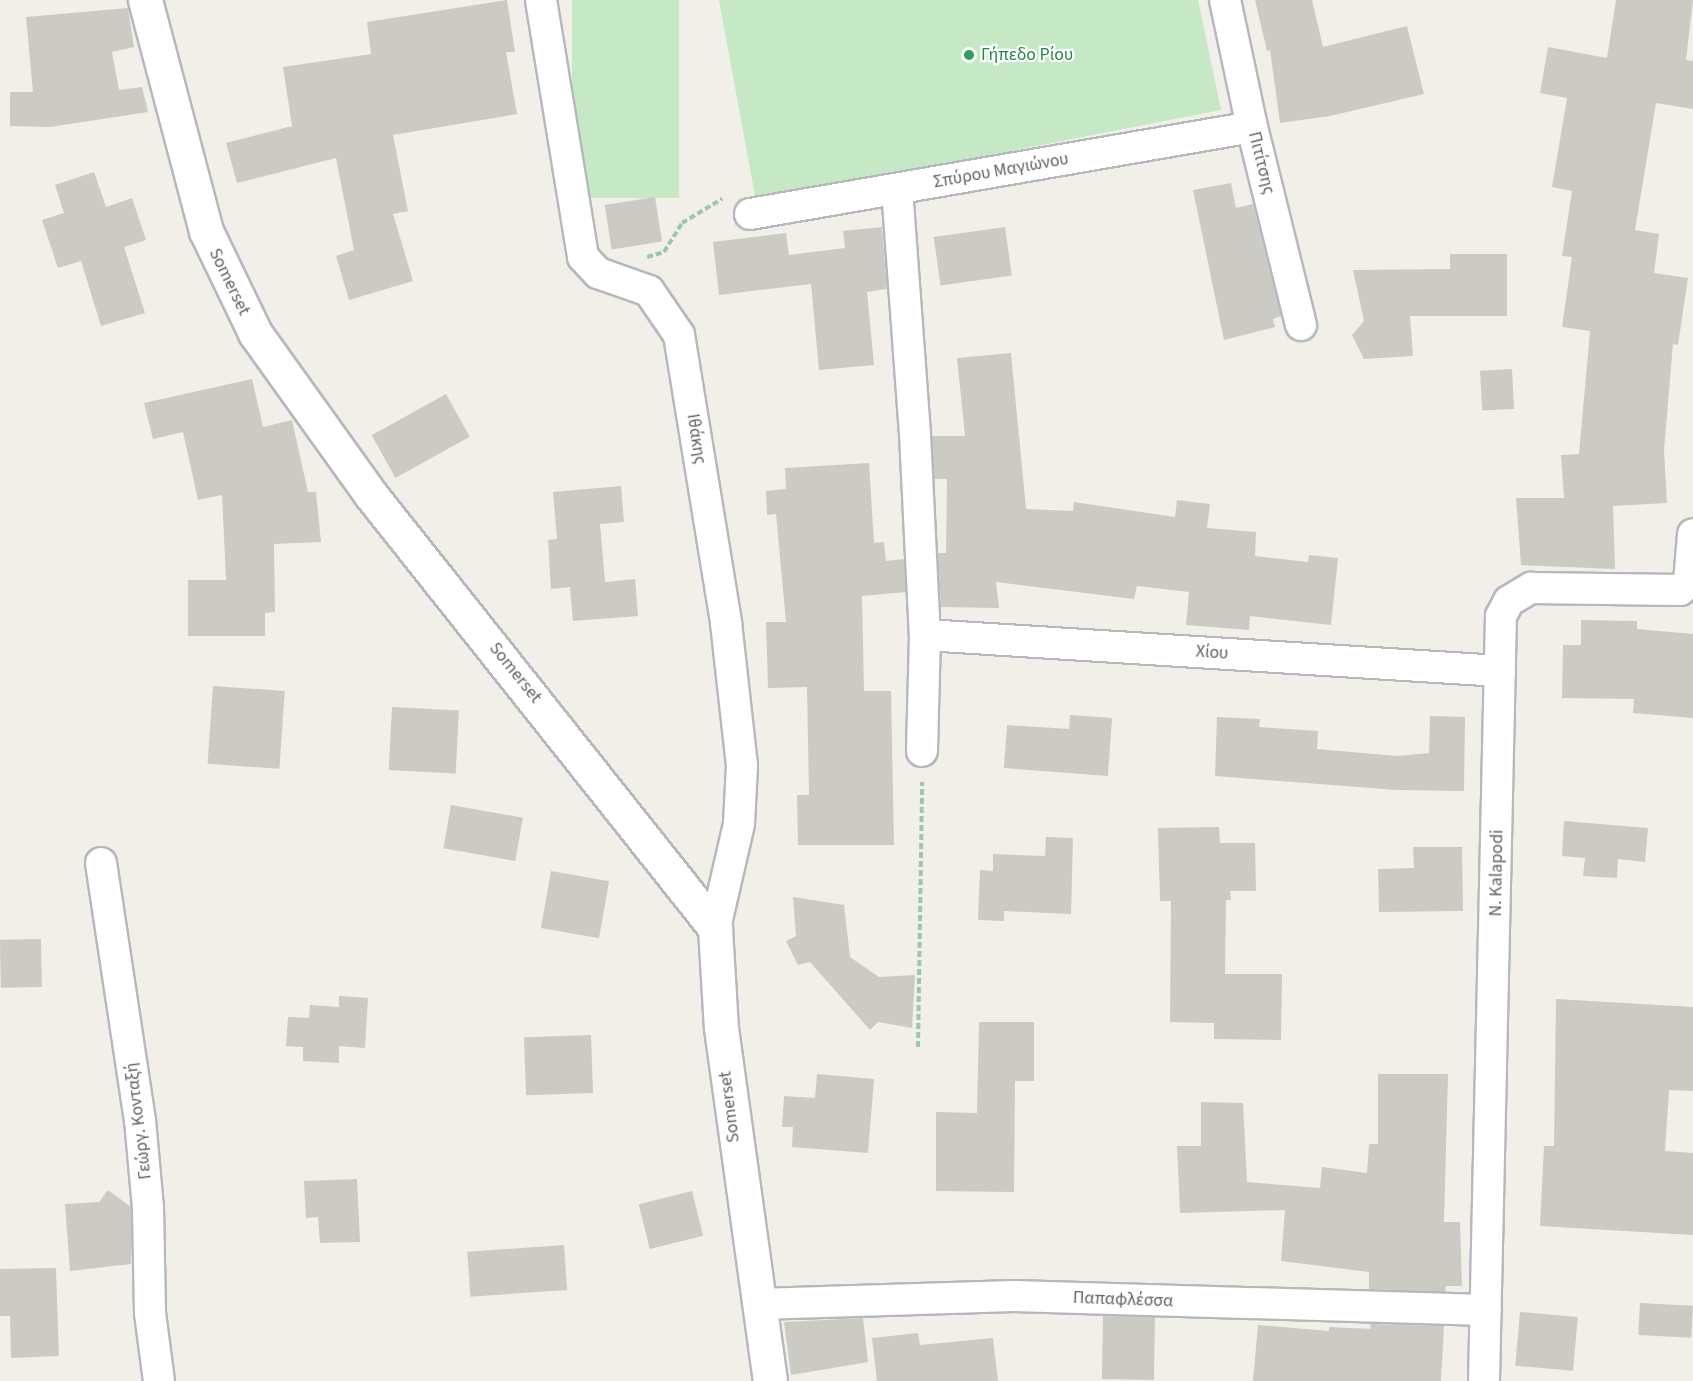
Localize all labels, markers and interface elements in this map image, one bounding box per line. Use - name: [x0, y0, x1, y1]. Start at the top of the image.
- place label: Γήπεδο Ρίου: [981, 44, 1073, 66]
- marker: Γήπεδο Ρίου: [962, 48, 976, 62]
- street label: Πιτίτσης: [1243, 129, 1279, 197]
- street label: Σπύρου Μαγιώνου: [932, 148, 1070, 194]
- street label: Somerset: [204, 245, 254, 319]
- street label: Ιθάκης: [681, 412, 711, 466]
- street label: Somerset: [484, 638, 546, 708]
- street label: Χίου: [1195, 641, 1229, 665]
- street label: N. Kalapodi: [1485, 829, 1509, 917]
- street label: Γεώργ. Κονταξή: [121, 1061, 157, 1181]
- street label: Somerset: [715, 1070, 745, 1144]
- street label: Παπαφλέσσα: [1072, 1287, 1174, 1313]

